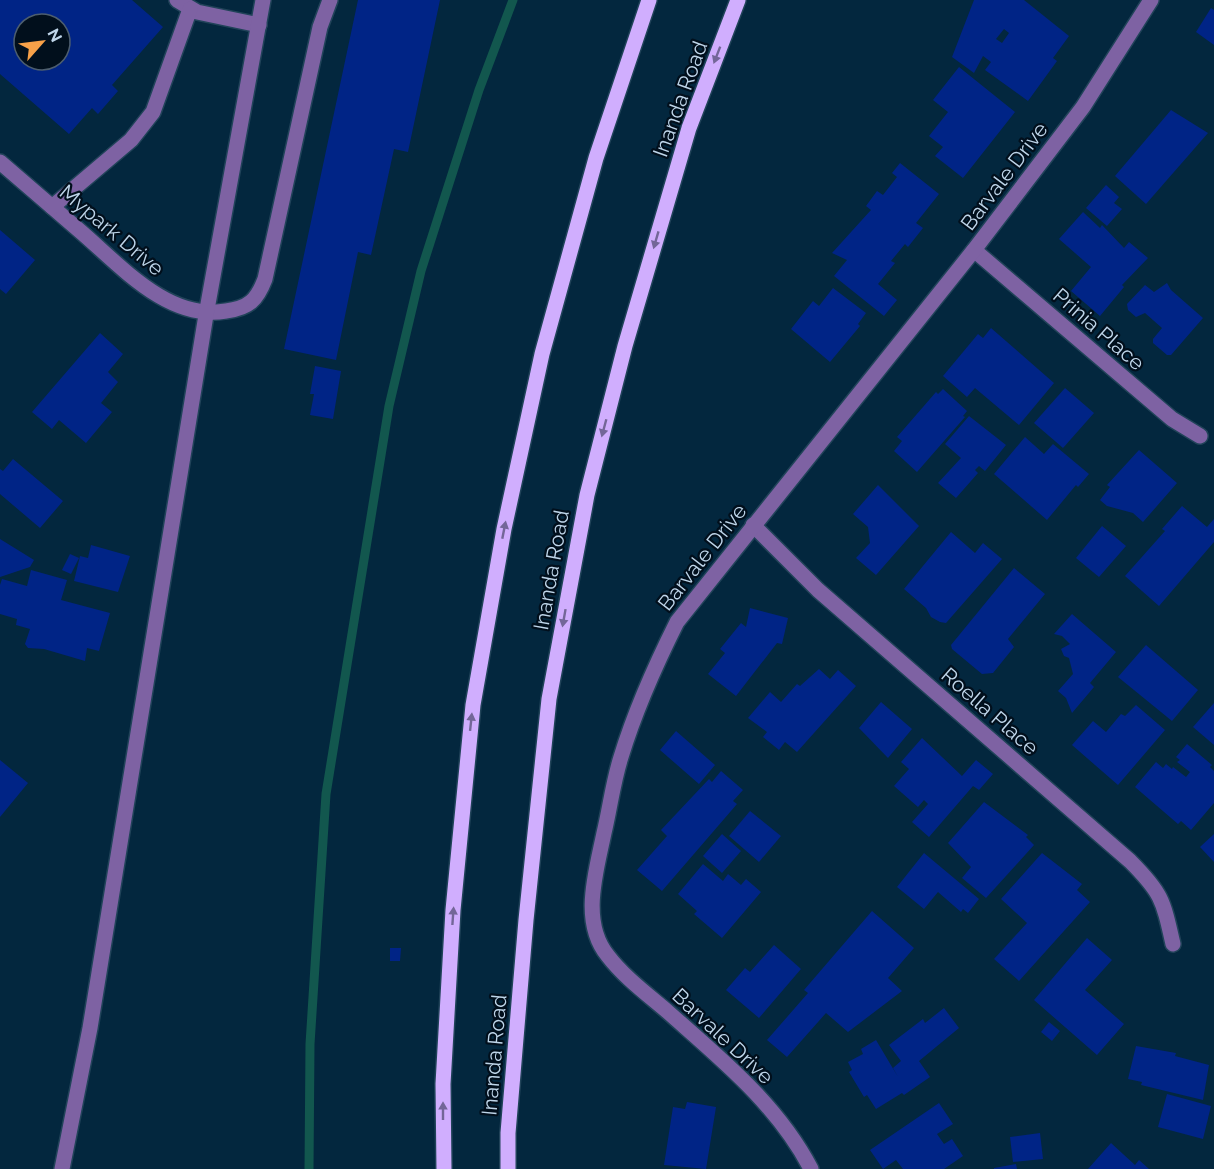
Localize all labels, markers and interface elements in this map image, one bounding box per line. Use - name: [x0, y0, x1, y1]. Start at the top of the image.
- north arrow: [12, 12, 72, 72]
- text: N: [44, 25, 66, 45]
- street label: Inanda Road: [647, 38, 713, 160]
- one-way arrow: [712, 46, 722, 64]
- street label: Barvale Drive: [955, 117, 1053, 235]
- street label: Mypark Drive: [55, 179, 169, 281]
- one-way arrow: [651, 231, 660, 249]
- street label: Prinia Place: [1048, 283, 1150, 375]
- one-way arrow: [599, 419, 608, 437]
- street label: Barvale Drive: [653, 499, 751, 615]
- street label: Inanda Road: [528, 508, 574, 632]
- one-way arrow: [500, 520, 509, 539]
- one-way arrow: [559, 609, 568, 628]
- street label: Roella Place: [936, 662, 1044, 760]
- one-way arrow: [466, 712, 476, 731]
- one-way arrow: [448, 906, 457, 925]
- street label: Barvale Drive: [667, 983, 779, 1089]
- street label: Inanda Road: [476, 993, 512, 1117]
- one-way arrow: [438, 1101, 448, 1120]

